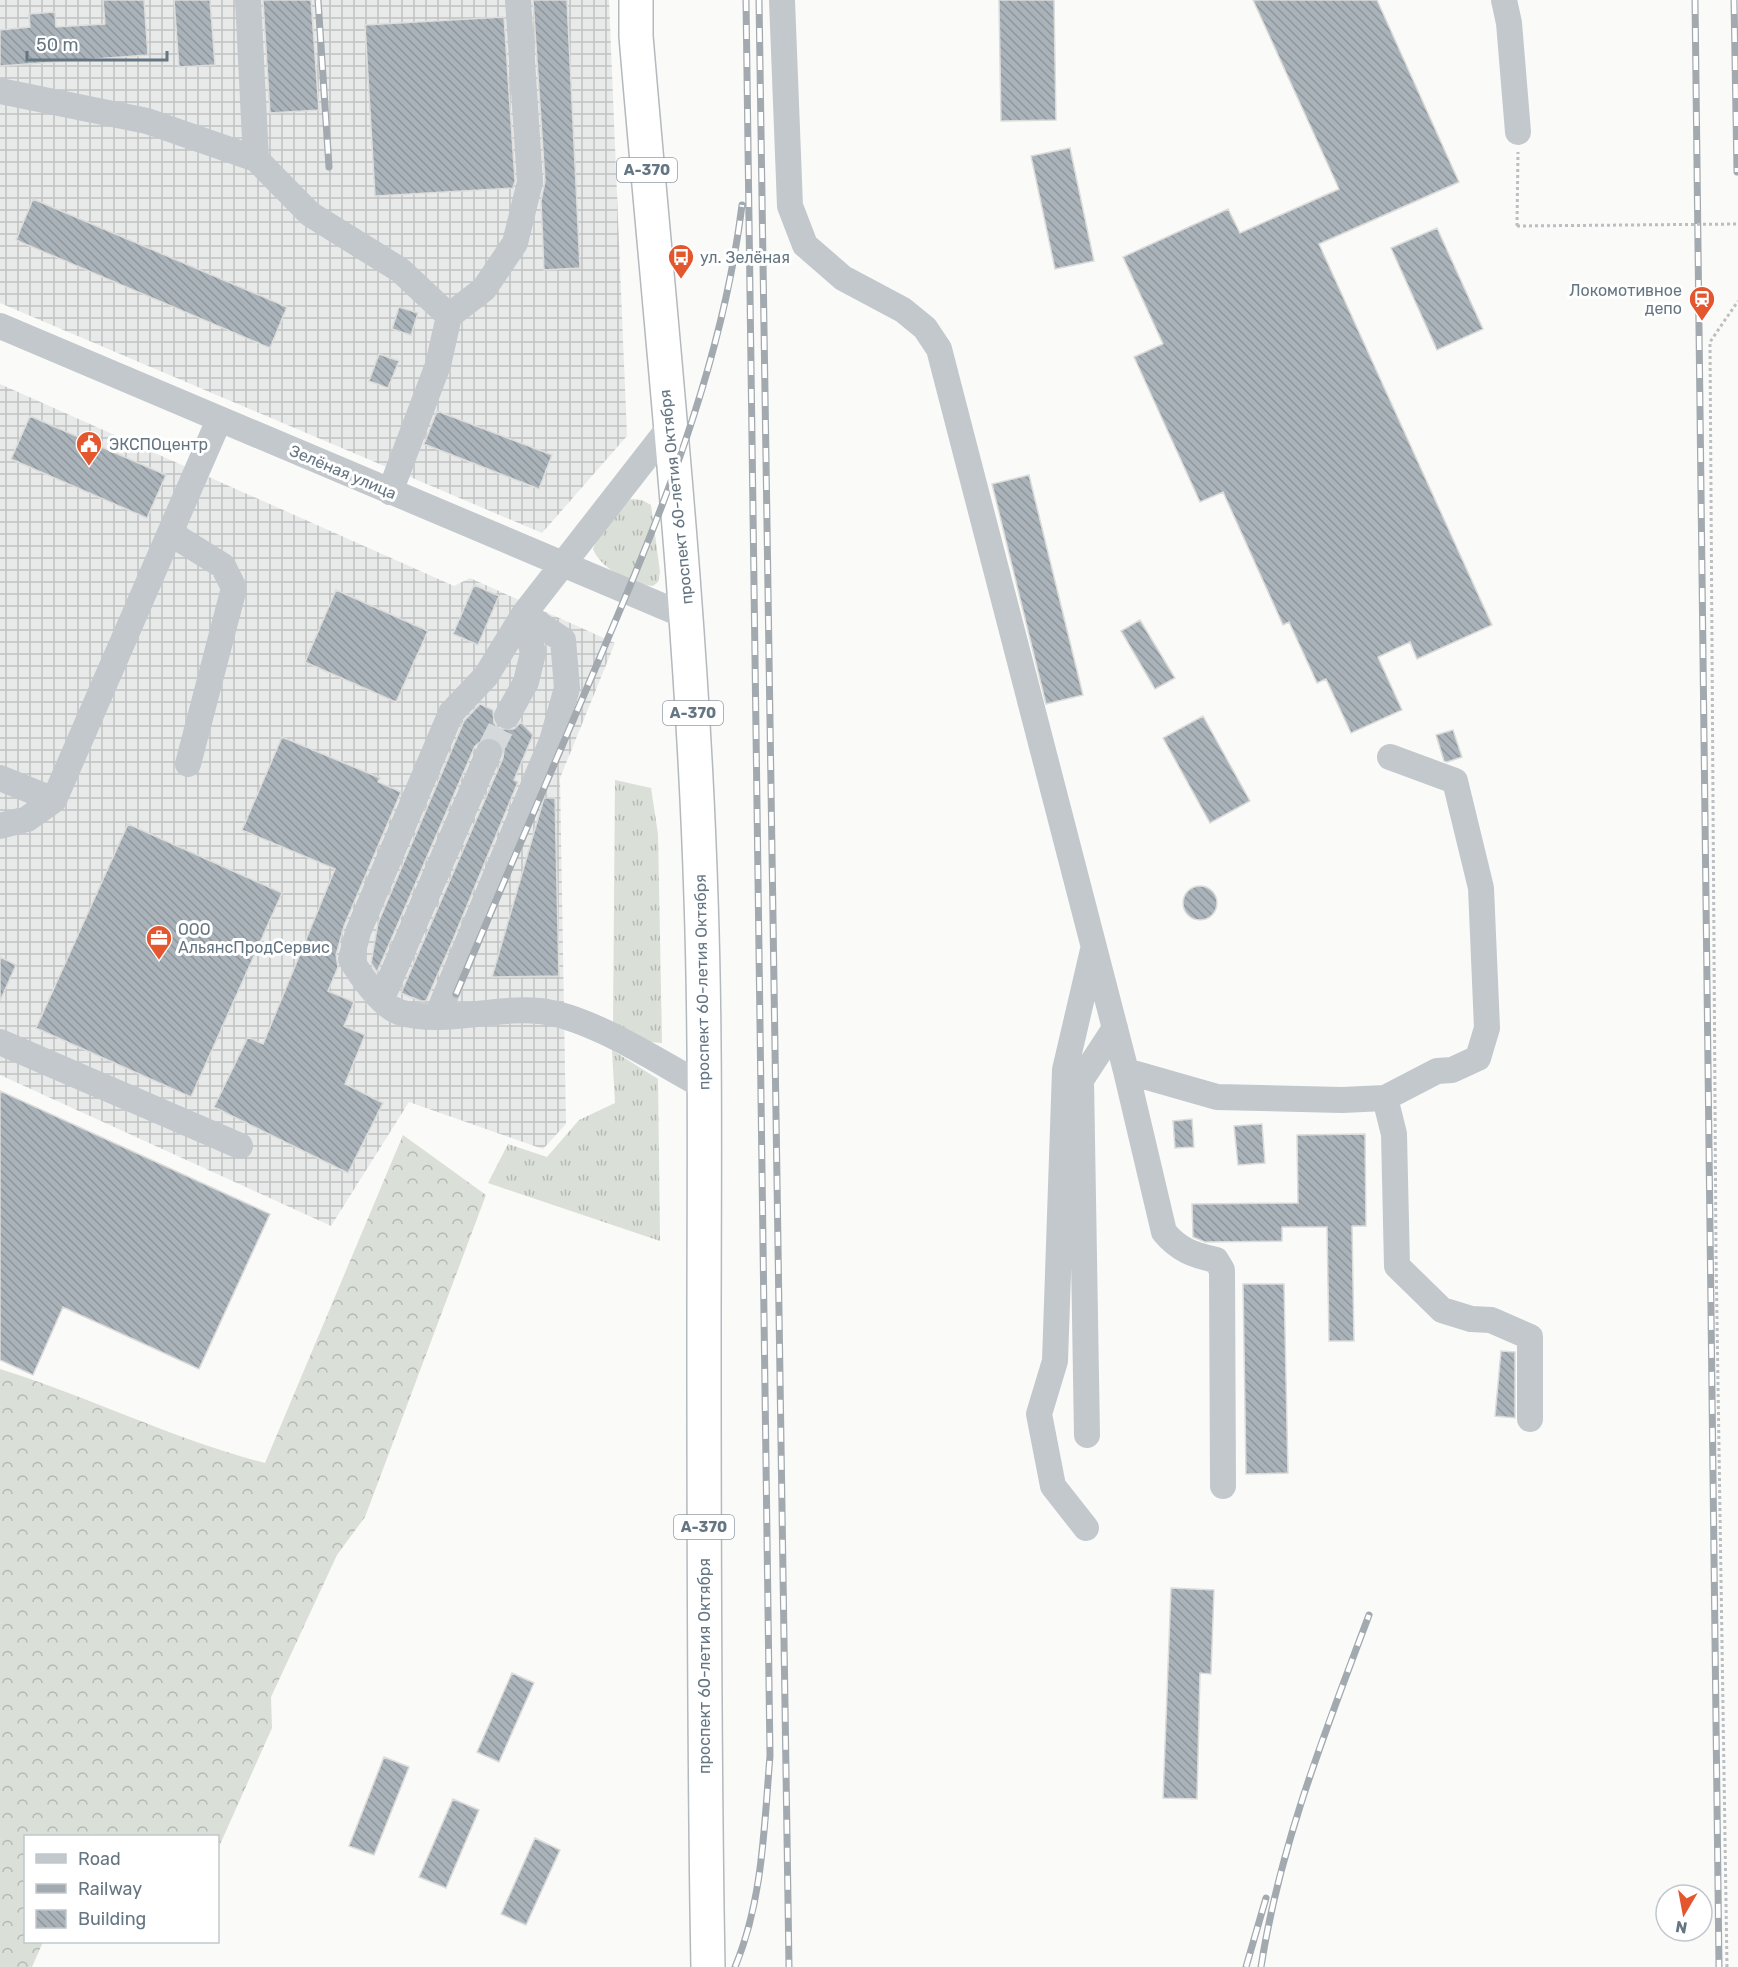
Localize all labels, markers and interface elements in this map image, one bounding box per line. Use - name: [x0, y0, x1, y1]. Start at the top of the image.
- scale bar: [27, 24, 166, 62]
- text: 50 m: [36, 34, 79, 56]
- road number: А-370: [617, 158, 677, 182]
- bus stop icon: ул. Зелёная: [666, 242, 696, 280]
- place label: ул. Зелёная: [700, 248, 790, 267]
- place label: Локомотивное депо: [1569, 281, 1682, 318]
- station icon: Локомотивное депо: [1687, 284, 1717, 322]
- street label: проспект 60-летия Октября: [655, 389, 697, 605]
- public building icon: ЭКСПОцентр: [74, 429, 104, 467]
- place label: ЭКСПОцентр: [109, 435, 208, 454]
- street label: Зелёная улица: [287, 441, 399, 503]
- road number: А-370: [663, 701, 723, 725]
- street label: проспект 60-летия Октября: [691, 874, 713, 1090]
- place label: ООО АльянсПродСервис: [178, 920, 330, 957]
- office icon: ООО АльянсПродСервис: [144, 923, 174, 961]
- road number: А-370: [674, 1515, 734, 1539]
- street label: проспект 60-летия Октября: [695, 1558, 714, 1774]
- legend: [24, 1835, 219, 1943]
- text: Road: [78, 1848, 121, 1870]
- text: Railway: [78, 1878, 142, 1900]
- north arrow: [1654, 1883, 1714, 1943]
- text: Building: [78, 1908, 146, 1930]
- text: N: [1674, 1917, 1689, 1938]

